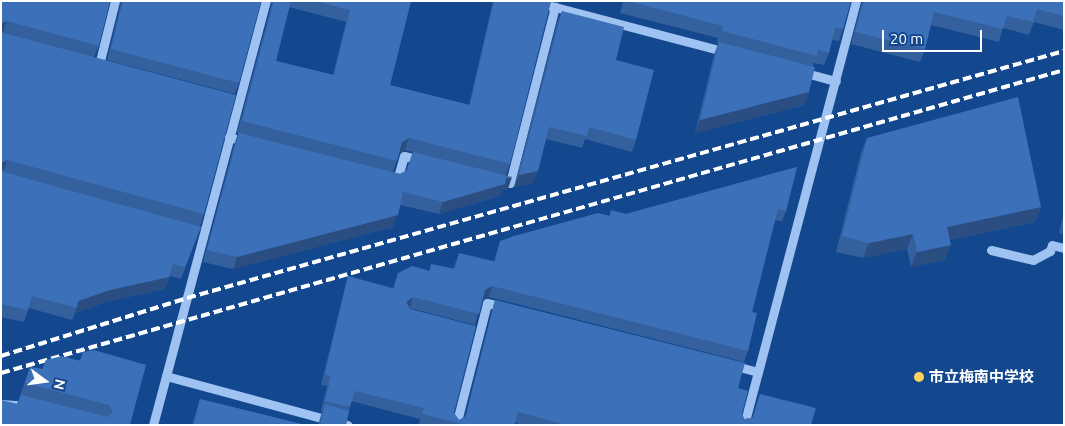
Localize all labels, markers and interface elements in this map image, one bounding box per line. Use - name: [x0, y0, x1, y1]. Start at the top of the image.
- scale bar: [885, 20, 985, 52]
- text: 20 m: [890, 30, 923, 47]
- north arrow: [20, 356, 70, 406]
- place label: 市立梅南中学校: [929, 368, 1034, 386]
- marker: 市立梅南中学校: [913, 371, 925, 383]
- text: N: [51, 378, 69, 392]

